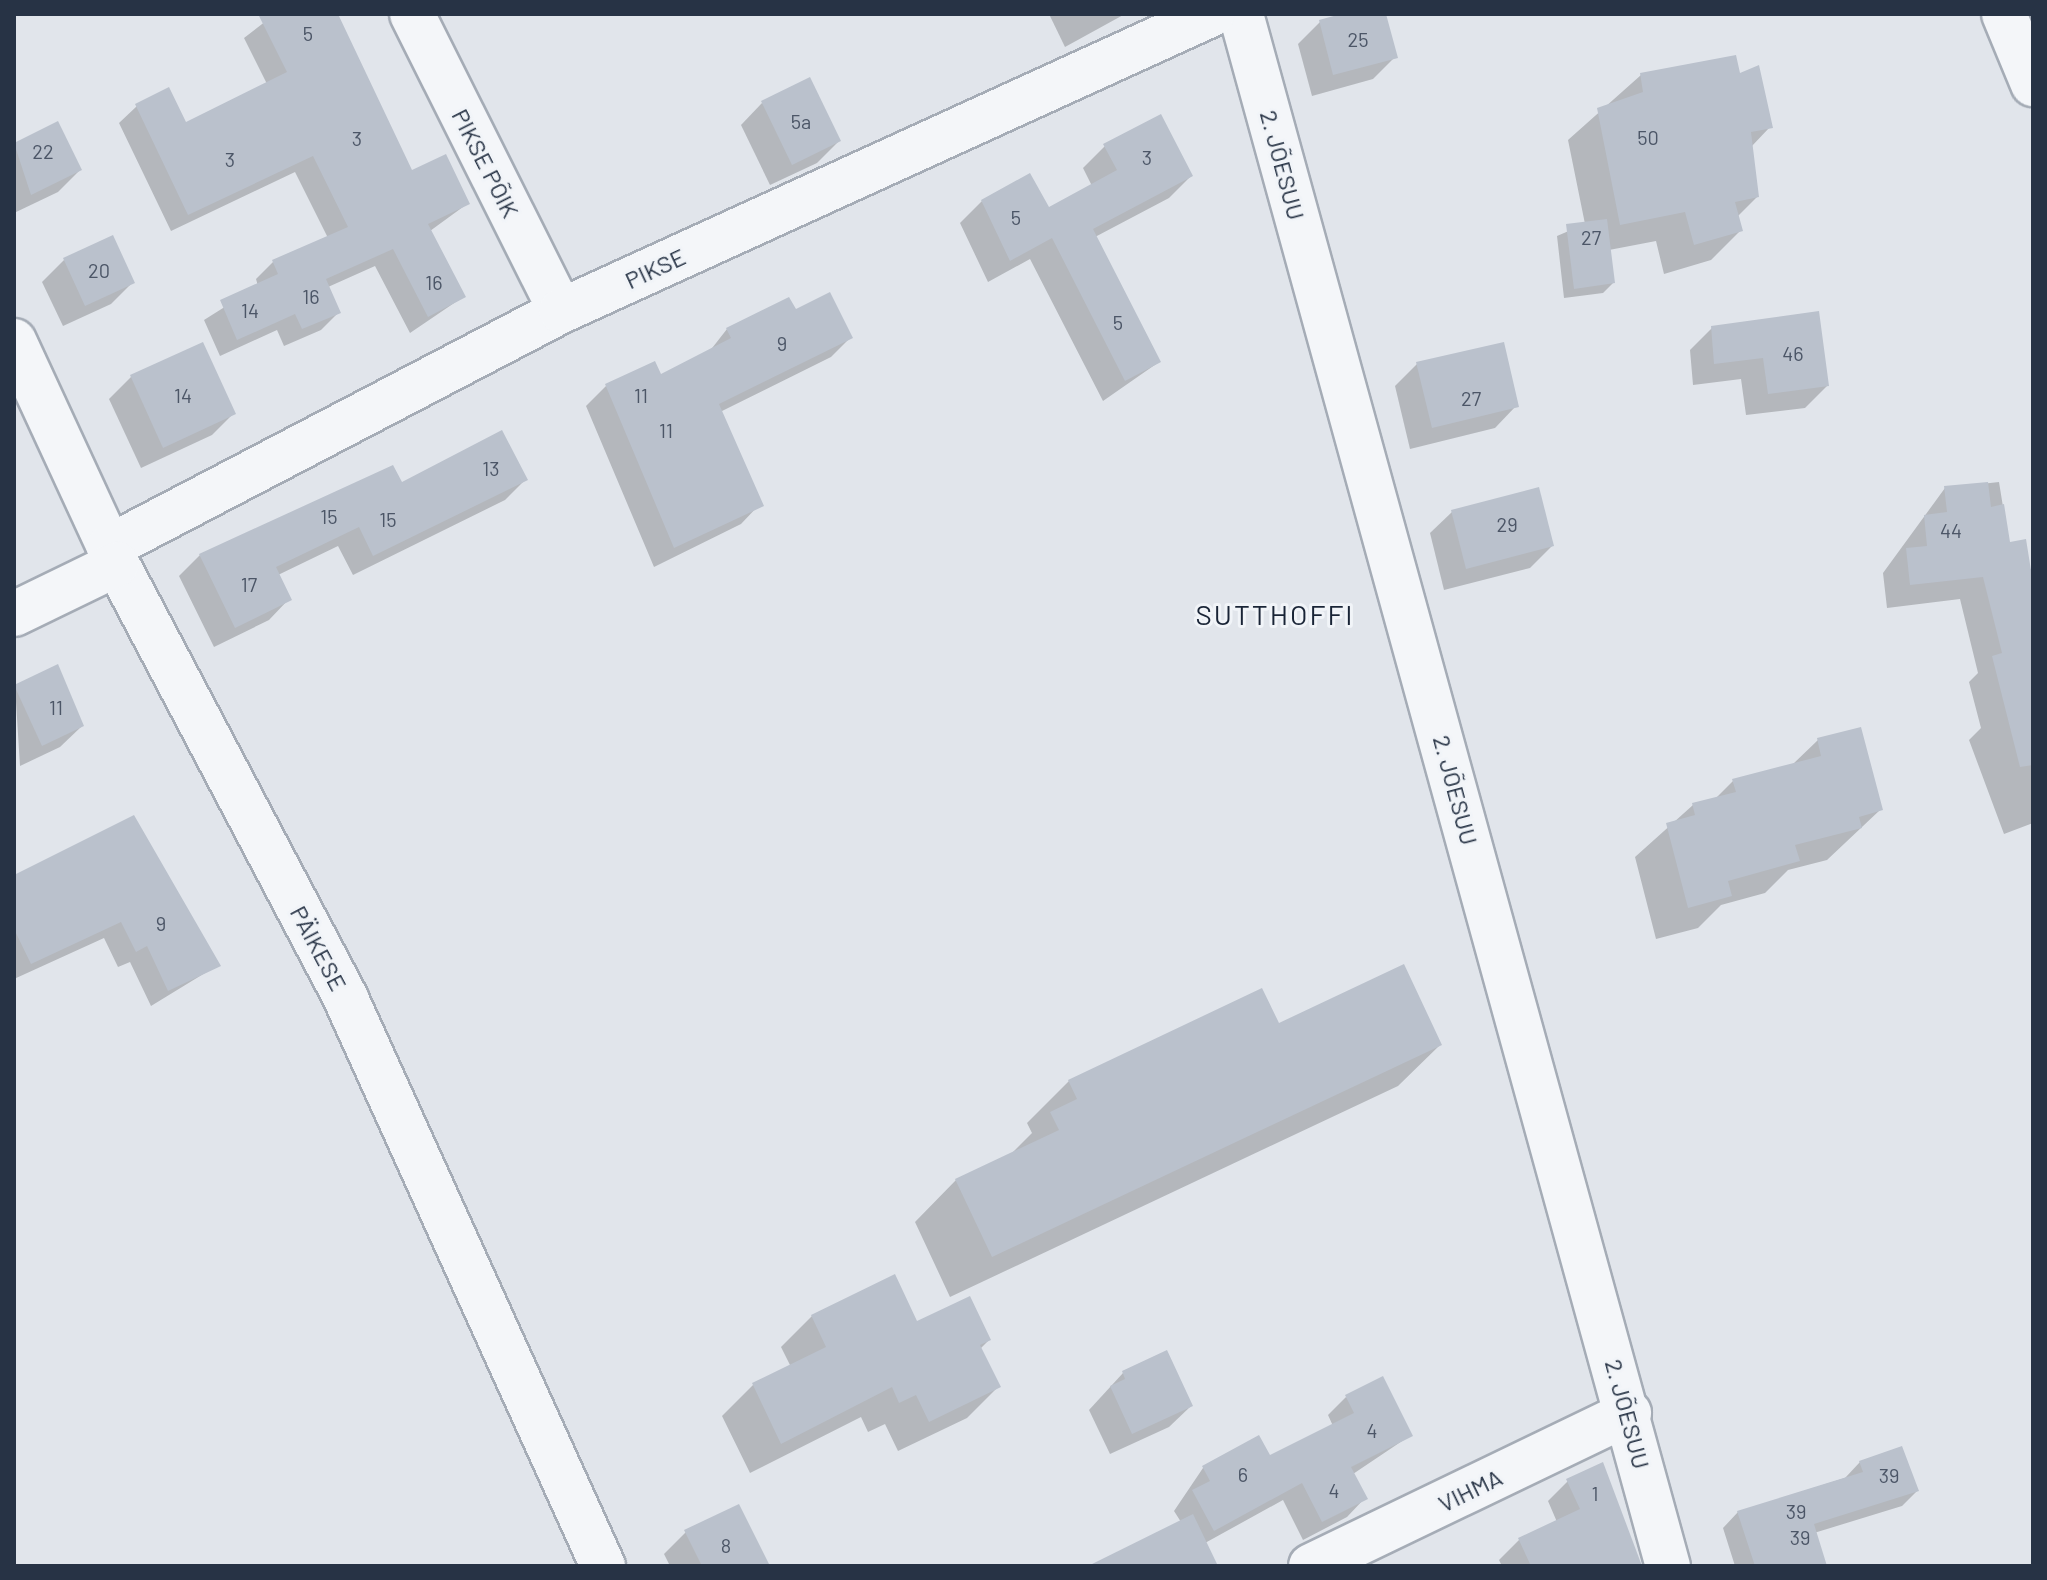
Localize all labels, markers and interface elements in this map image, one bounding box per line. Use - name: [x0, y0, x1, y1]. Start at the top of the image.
- house number: 5: [303, 21, 313, 45]
- house number: 25: [1348, 27, 1368, 51]
- street label: PIKSE PÕIK: [446, 104, 526, 222]
- street label: 2. JÕESUU: [1255, 107, 1311, 223]
- house number: 5a: [791, 109, 811, 133]
- house number: 50: [1637, 125, 1659, 149]
- house number: 3: [352, 126, 362, 150]
- house number: 22: [32, 139, 54, 163]
- house number: 3: [1142, 145, 1152, 169]
- house number: 3: [225, 147, 235, 171]
- house number: 5: [1011, 205, 1021, 229]
- house number: 27: [1581, 225, 1601, 249]
- street label: PIKSE: [620, 242, 690, 294]
- house number: 20: [88, 258, 110, 282]
- house number: 16: [425, 270, 443, 294]
- house number: 16: [302, 284, 320, 308]
- house number: 14: [241, 298, 259, 322]
- house number: 5: [1113, 310, 1123, 334]
- house number: 9: [777, 331, 787, 355]
- house number: 46: [1782, 341, 1804, 365]
- house number: 14: [174, 383, 192, 407]
- house number: 11: [634, 383, 648, 407]
- house number: 27: [1461, 386, 1481, 410]
- house number: 11: [659, 418, 673, 442]
- house number: 13: [482, 456, 500, 480]
- house number: 15: [320, 504, 338, 528]
- house number: 15: [379, 507, 397, 531]
- house number: 29: [1496, 512, 1518, 536]
- house number: 44: [1940, 518, 1962, 542]
- house number: 17: [241, 572, 257, 596]
- district label: SUTTHOFFI: [1195, 597, 1355, 631]
- house number: 11: [49, 695, 63, 719]
- street label: 2. JÕESUU: [1428, 732, 1484, 848]
- street label: PÄIKESE: [285, 901, 353, 995]
- house number: 9: [156, 911, 166, 935]
- street label: 2. JÕESUU: [1600, 1356, 1656, 1472]
- house number: 4: [1366, 1418, 1378, 1442]
- house number: 6: [1238, 1462, 1248, 1486]
- street label: VIHMA: [1433, 1462, 1507, 1518]
- house number: 39: [1879, 1463, 1899, 1487]
- house number: 4: [1328, 1478, 1340, 1502]
- house number: 1: [1592, 1481, 1598, 1505]
- house number: 39: [1786, 1499, 1806, 1523]
- house number: 39: [1790, 1525, 1810, 1549]
- house number: 8: [721, 1533, 731, 1557]

